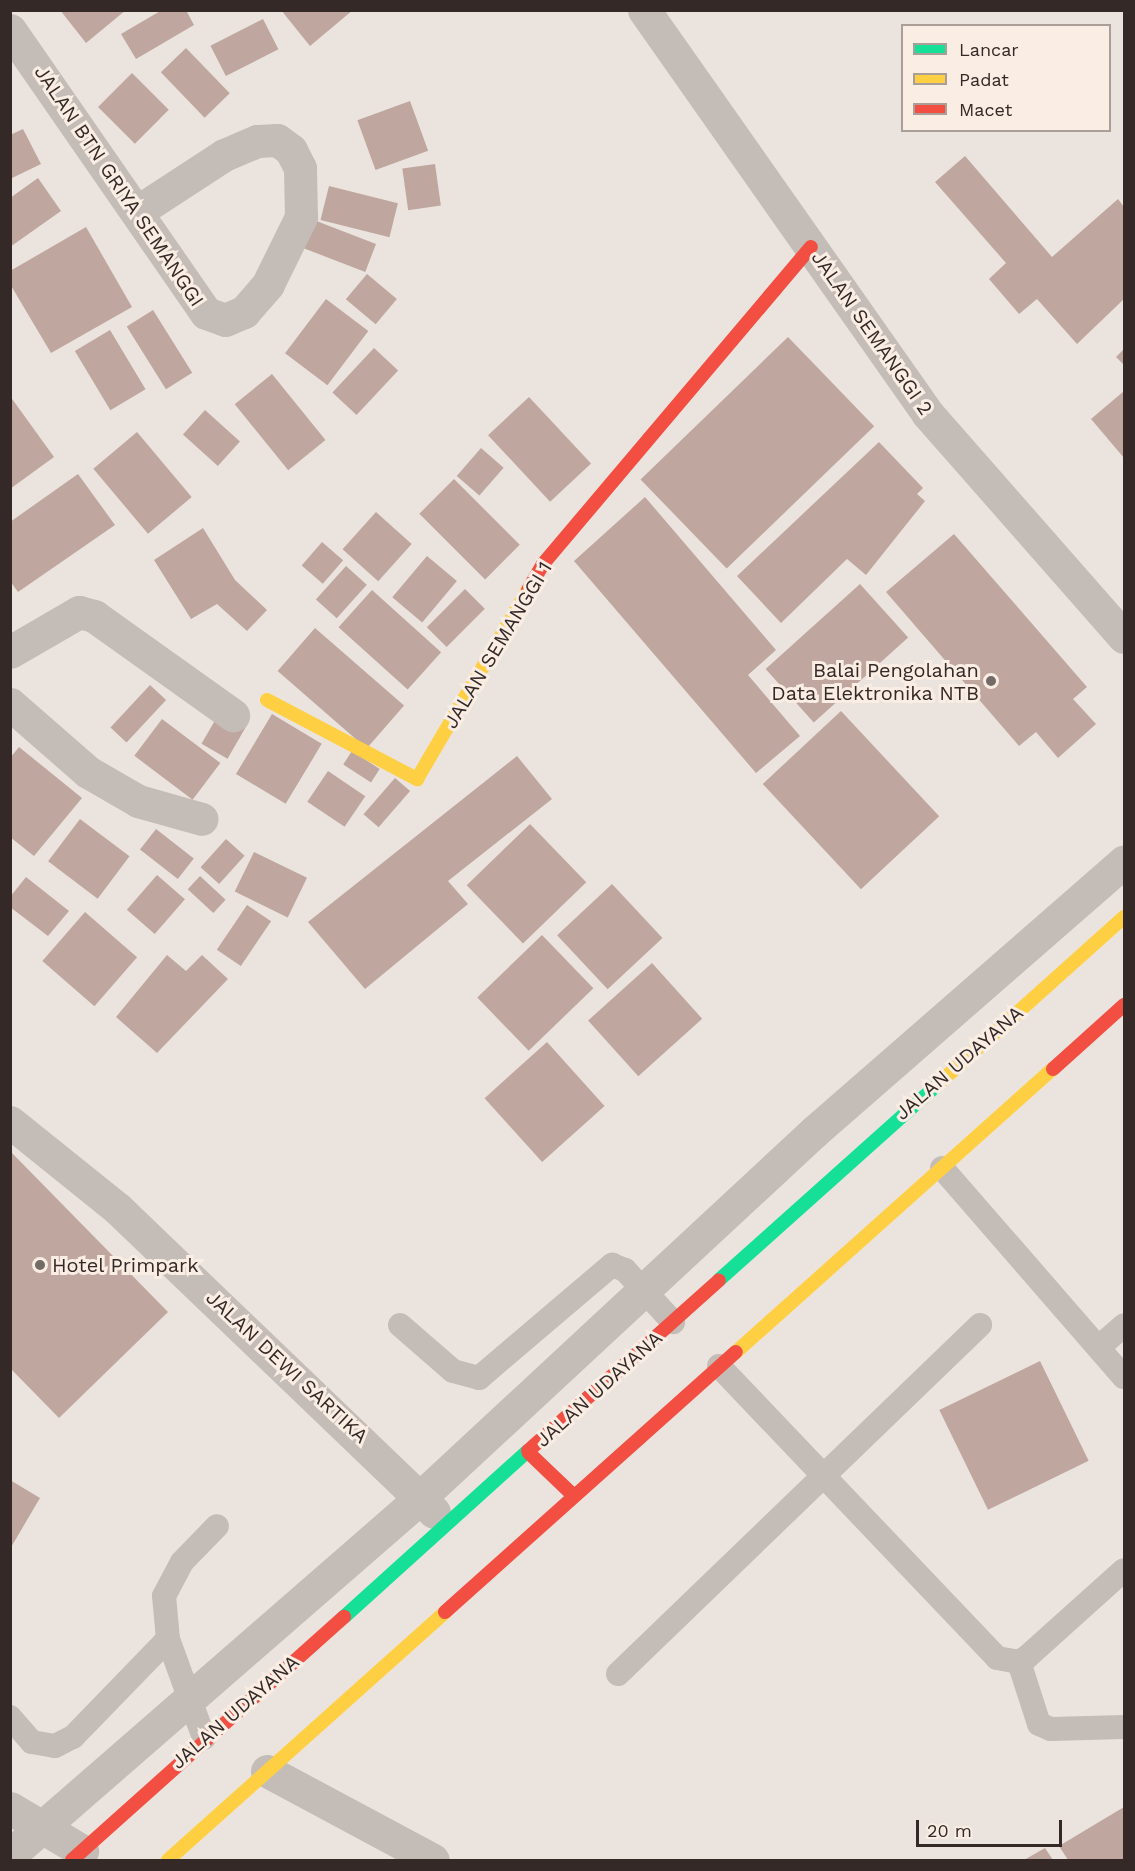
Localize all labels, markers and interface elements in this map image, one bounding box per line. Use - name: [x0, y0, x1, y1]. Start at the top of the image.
- legend: [901, 24, 1111, 132]
- text: Lancar: [959, 39, 1019, 60]
- street label: JALAN BTN GRIYA SEMANGGI: [29, 61, 209, 311]
- text: Padat: [959, 69, 1009, 90]
- text: Macet: [959, 99, 1012, 120]
- street label: JALAN SEMANGGI 2: [806, 246, 938, 420]
- street label: JALAN SEMANGGI 1: [439, 557, 557, 733]
- place label: Balai Pengolahan Data Elektronika NTB: [770, 658, 979, 705]
- marker: Balai Pengolahan Data Elektronika NTB: [984, 674, 998, 688]
- street label: JALAN UDAYANA: [890, 1001, 1028, 1125]
- place label: Hotel Primpark: [52, 1253, 199, 1277]
- marker: Hotel Primpark: [33, 1258, 47, 1272]
- street label: JALAN DEWI SARTIKA: [201, 1286, 373, 1448]
- street label: JALAN UDAYANA: [531, 1326, 667, 1452]
- street label: JALAN UDAYANA: [166, 1650, 304, 1774]
- scale bar: [919, 1808, 1064, 1846]
- text: 20 m: [927, 1820, 972, 1841]

